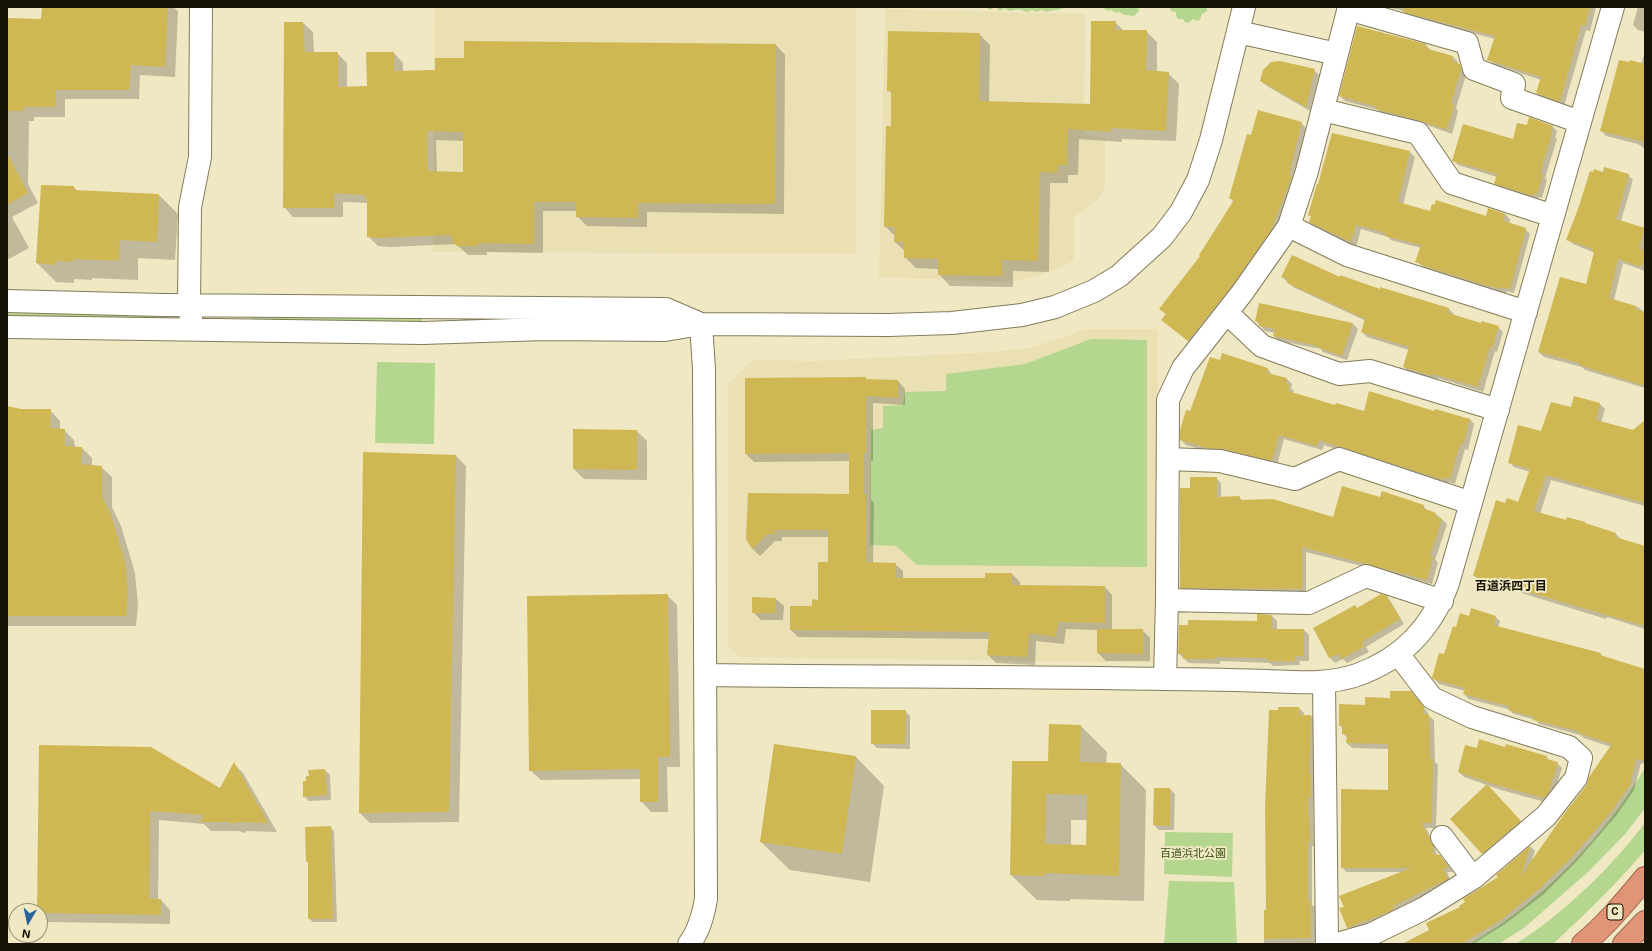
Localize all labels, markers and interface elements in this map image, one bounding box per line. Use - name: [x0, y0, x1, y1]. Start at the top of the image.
- district label: 百道浜四丁目: [1475, 579, 1547, 593]
- park label: 百道浜北公園: [1160, 847, 1226, 861]
- north arrow: [8, 903, 48, 943]
- road number: C: [1607, 904, 1623, 920]
- text: N: [21, 926, 32, 941]

